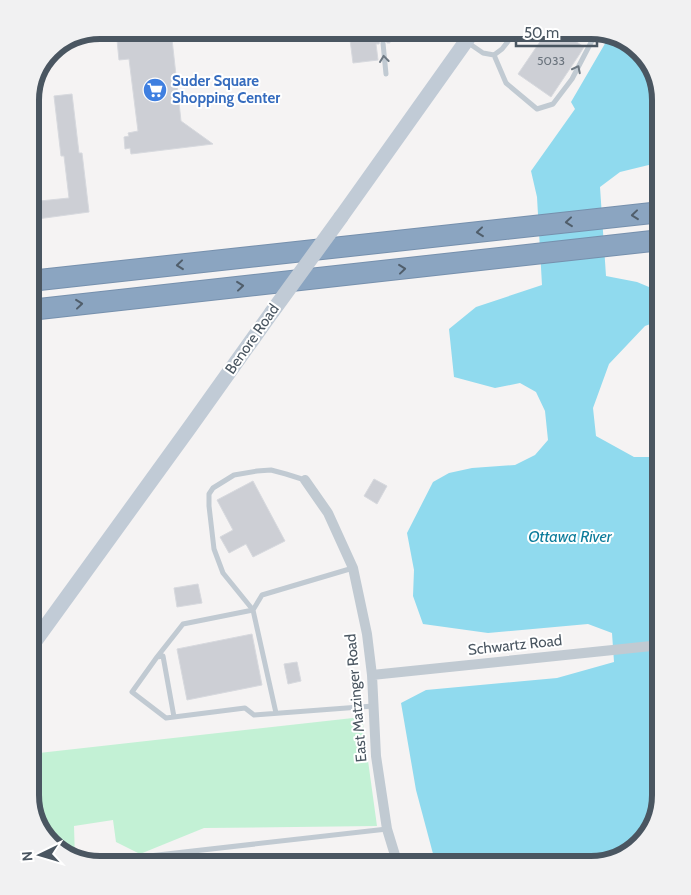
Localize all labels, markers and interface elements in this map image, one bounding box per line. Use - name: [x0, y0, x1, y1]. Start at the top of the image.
- scale bar: [516, 15, 597, 47]
- text: 50 m: [524, 24, 559, 42]
- house number: 5033: [537, 53, 565, 68]
- one-way arrow: [379, 55, 390, 63]
- one-way arrow: [571, 65, 581, 74]
- place label: Suder Square Shopping Center: [172, 72, 280, 107]
- supermarket icon: Suder Square Shopping Center: [142, 77, 168, 103]
- one-way arrow: [630, 209, 638, 220]
- one-way arrow: [564, 216, 572, 227]
- one-way arrow: [476, 226, 484, 237]
- one-way arrow: [175, 259, 183, 270]
- one-way arrow: [398, 264, 406, 275]
- one-way arrow: [236, 281, 244, 292]
- one-way arrow: [75, 299, 83, 310]
- street label: Benore Road: [221, 300, 283, 378]
- water label: Ottawa River: [528, 527, 613, 546]
- street label: Schwartz Road: [467, 631, 563, 659]
- street label: East Matzinger Road: [341, 633, 371, 763]
- north arrow: [15, 830, 65, 880]
- text: N: [18, 850, 36, 862]

